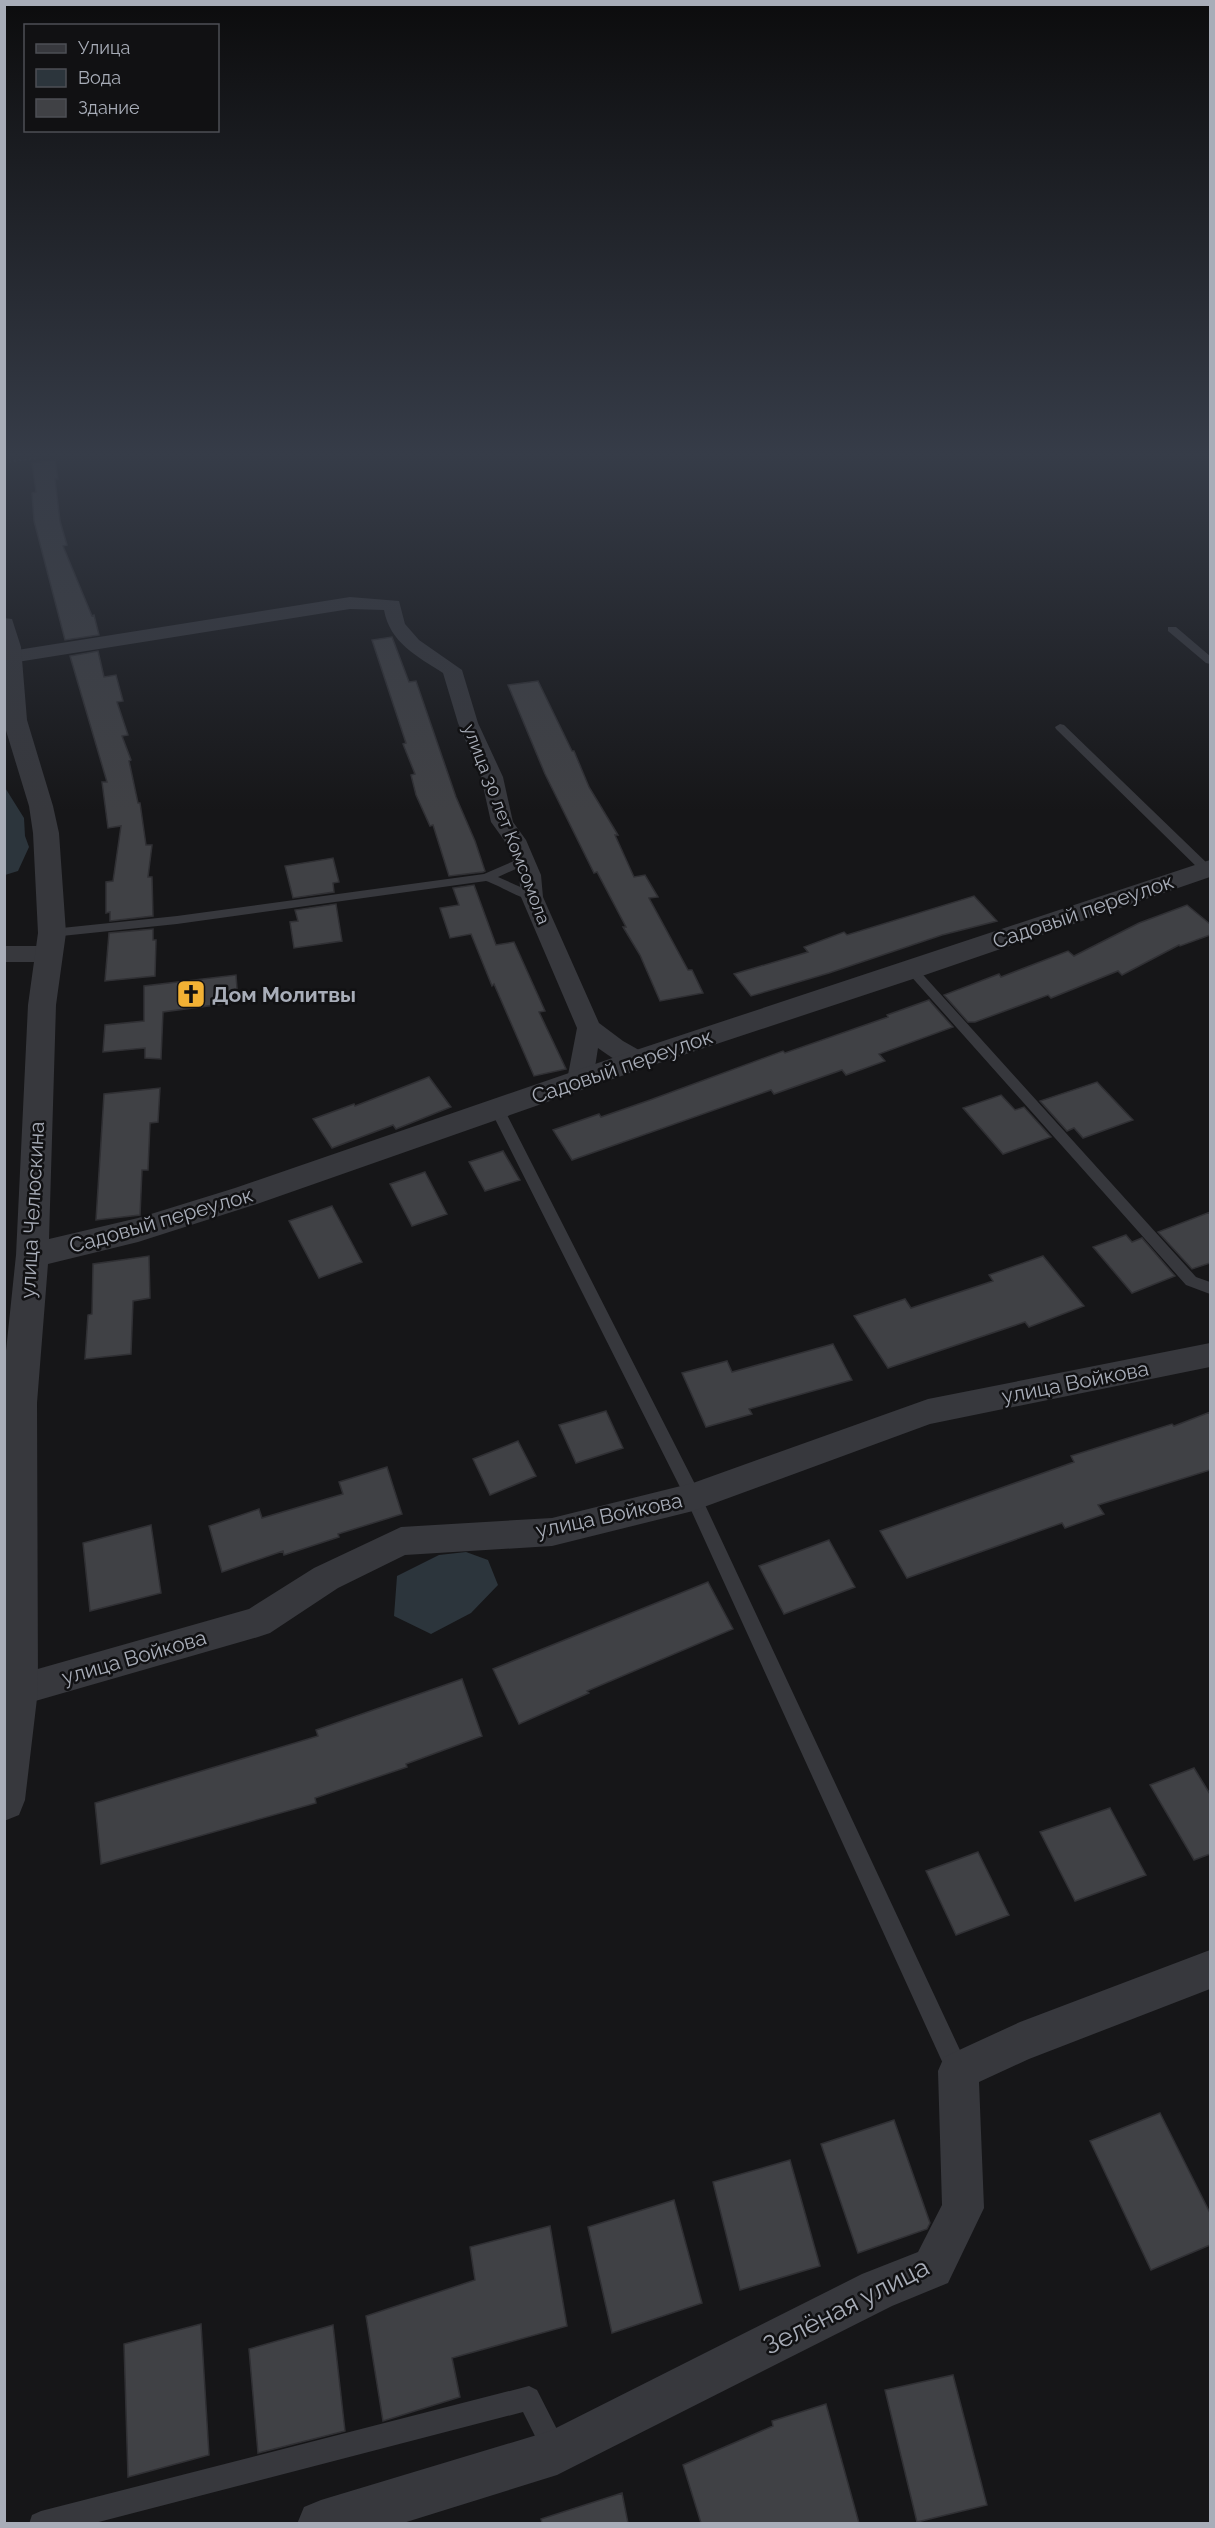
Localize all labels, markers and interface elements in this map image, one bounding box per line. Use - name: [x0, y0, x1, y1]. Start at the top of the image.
- legend: [24, 24, 219, 132]
- text: Улица: [78, 37, 130, 58]
- text: Вода: [78, 67, 121, 88]
- text: Здание: [78, 97, 140, 118]
- street label: улица 30 лет Комсомола: [459, 721, 555, 927]
- street label: Садовый переулок: [989, 868, 1177, 954]
- church icon: Дом Молитвы: [175, 978, 207, 1010]
- place label: Дом Молитвы: [212, 982, 356, 1007]
- street label: Садовый переулок: [528, 1023, 716, 1109]
- street label: улица Челюскина: [15, 1121, 49, 1299]
- street label: Садовый переулок: [66, 1182, 256, 1258]
- street label: улица Войкова: [999, 1355, 1151, 1409]
- street label: улица Войкова: [533, 1487, 685, 1543]
- street label: улица Войкова: [59, 1624, 209, 1690]
- street label: Зелёная улица: [758, 2251, 934, 2361]

